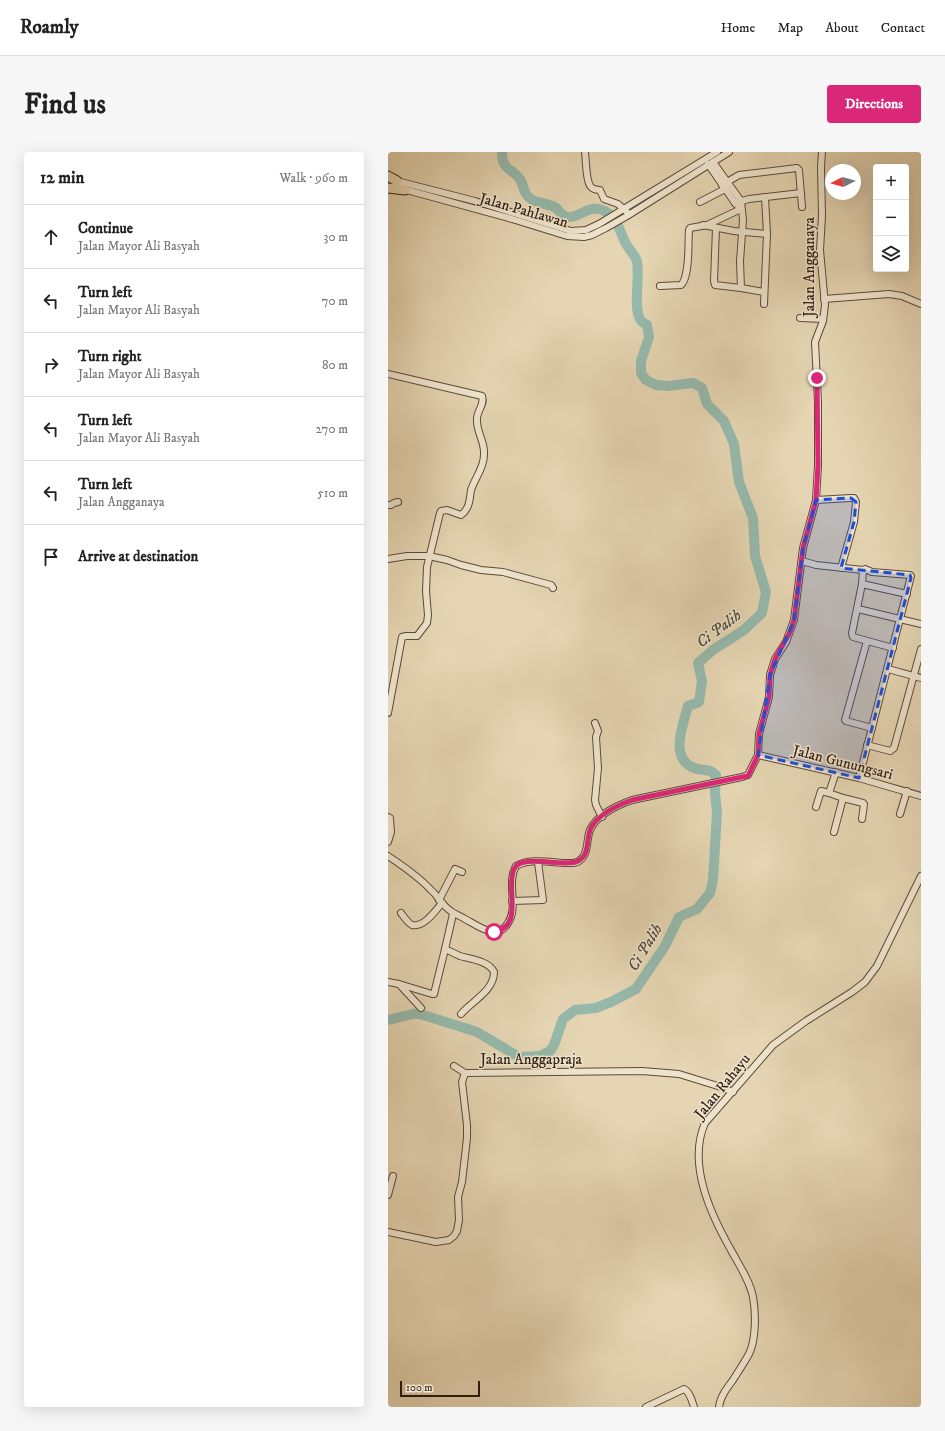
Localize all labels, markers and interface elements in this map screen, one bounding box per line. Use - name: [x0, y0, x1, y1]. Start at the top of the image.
- text: Roamly: [20, 16, 79, 39]
- text: Home: [721, 19, 755, 37]
- text: Map: [777, 19, 803, 37]
- text: About: [825, 19, 859, 37]
- text: Contact: [881, 19, 925, 37]
- button: Directions: [827, 85, 921, 123]
- text: Find us: [24, 87, 106, 122]
- north arrow: [825, 164, 861, 200]
- map controls: [873, 164, 909, 272]
- button: +: [873, 164, 909, 200]
- text: 12 min: [40, 167, 84, 189]
- text: Walk · 960 m: [279, 170, 348, 186]
- street label: Jalan Pahlawan: [475, 188, 571, 232]
- button: −: [873, 200, 909, 236]
- street label: Jalan Angganaya: [800, 216, 819, 319]
- text: Continue: [78, 219, 133, 238]
- icon: ahead: [40, 226, 62, 248]
- text: 30 m: [324, 229, 348, 245]
- button: layers: [873, 236, 909, 272]
- text: Jalan Mayor Ali Basyah: [78, 238, 200, 254]
- text: Turn left: [78, 283, 132, 302]
- icon: left: [40, 290, 62, 312]
- text: 70 m: [322, 293, 348, 309]
- text: Jalan Mayor Ali Basyah: [78, 302, 200, 318]
- text: Turn right: [78, 347, 141, 366]
- icon: right: [40, 354, 62, 376]
- text: 80 m: [322, 357, 348, 373]
- text: Jalan Mayor Ali Basyah: [78, 366, 200, 382]
- route end: [808, 369, 826, 387]
- text: Turn left: [78, 411, 132, 430]
- icon: left: [40, 418, 62, 440]
- text: 270 m: [316, 421, 348, 437]
- text: Jalan Mayor Ali Basyah: [78, 430, 200, 446]
- text: Turn left: [78, 475, 132, 494]
- icon: left: [40, 482, 62, 504]
- text: 510 m: [317, 485, 348, 501]
- text: Jalan Angganaya: [78, 494, 165, 510]
- icon: arrive: [40, 546, 62, 568]
- text: Arrive at destination: [78, 547, 198, 566]
- water label: Ci Palih: [692, 605, 745, 652]
- street label: Jalan Gunungsari: [789, 740, 895, 784]
- water label: Ci Palih: [623, 920, 667, 975]
- route start: [485, 923, 503, 941]
- street label: Jalan Anggapraja: [478, 1050, 583, 1069]
- street label: Jalan Rahayu: [689, 1050, 755, 1124]
- scale bar: [400, 1379, 480, 1398]
- text: 100 m: [406, 1381, 432, 1395]

